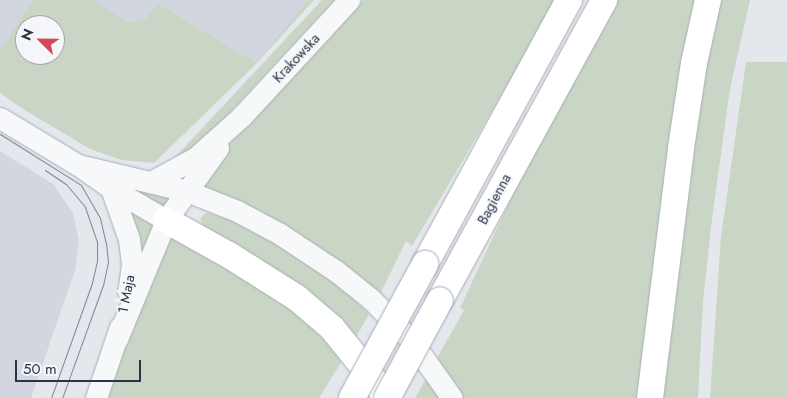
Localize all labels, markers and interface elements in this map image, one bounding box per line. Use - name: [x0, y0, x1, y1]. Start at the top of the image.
- north arrow: [15, 15, 65, 65]
- text: N: [16, 26, 38, 44]
- street label: Krakowska: [269, 30, 323, 86]
- street label: Bagienna: [474, 171, 514, 227]
- street label: 1 Maja: [114, 273, 138, 315]
- scale bar: [18, 350, 144, 382]
- text: 50 m: [23, 358, 57, 380]

